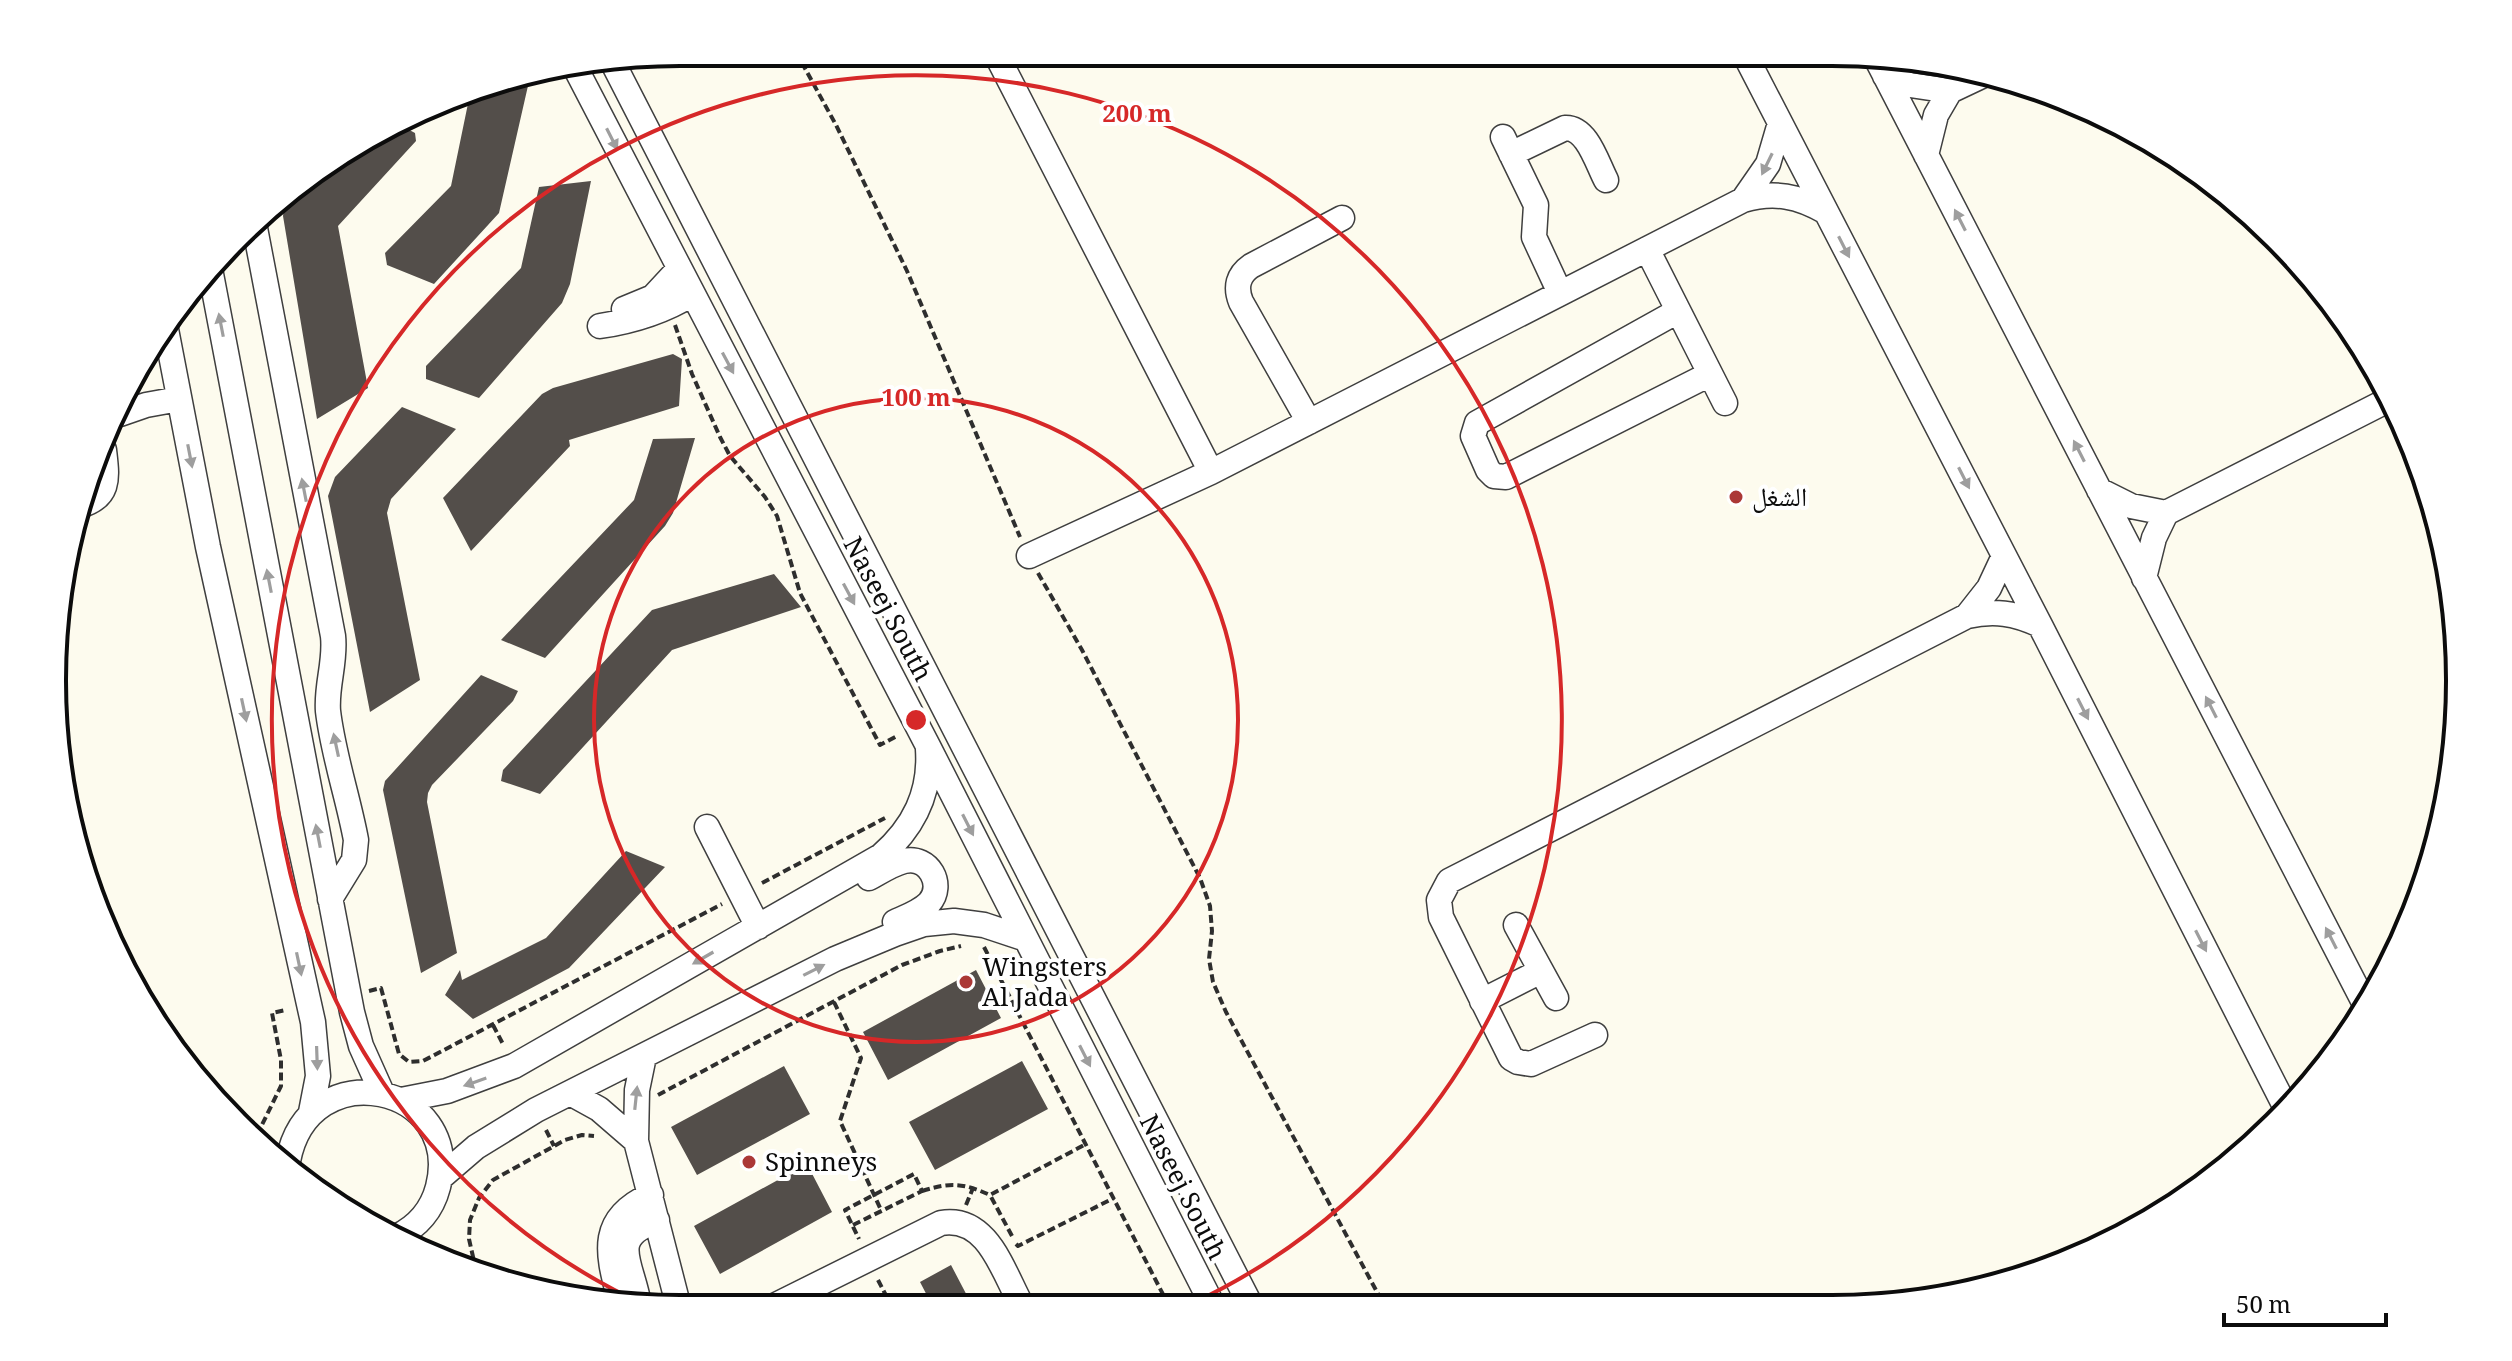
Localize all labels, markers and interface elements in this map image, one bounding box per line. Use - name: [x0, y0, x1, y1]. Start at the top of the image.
- text: 200 m: [1102, 96, 1172, 137]
- one-way arrow: [605, 127, 618, 150]
- one-way arrow: [1760, 153, 1774, 176]
- one-way arrow: [1953, 209, 1966, 232]
- one-way arrow: [1838, 235, 1851, 258]
- one-way arrow: [214, 312, 227, 337]
- one-way arrow: [721, 352, 735, 374]
- text: 100 m: [881, 380, 951, 421]
- one-way arrow: [2073, 440, 2086, 463]
- one-way arrow: [184, 443, 196, 468]
- one-way arrow: [1957, 466, 1971, 489]
- one-way arrow: [297, 477, 309, 502]
- place label: الشغل: [1752, 478, 1807, 522]
- marker: الشغل: [1727, 488, 1745, 506]
- street label: Naseej South: [829, 530, 942, 691]
- one-way arrow: [262, 568, 275, 593]
- one-way arrow: [842, 582, 855, 605]
- one-way arrow: [2205, 696, 2218, 719]
- one-way arrow: [2076, 697, 2090, 720]
- one-way arrow: [238, 698, 251, 723]
- centre of rings: [902, 706, 930, 734]
- one-way arrow: [329, 733, 341, 758]
- one-way arrow: [961, 813, 975, 836]
- one-way arrow: [312, 823, 324, 848]
- one-way arrow: [2324, 927, 2337, 950]
- one-way arrow: [2194, 929, 2208, 952]
- place label: Wingsters Al Jada: [982, 948, 1107, 1022]
- one-way arrow: [692, 951, 714, 965]
- one-way arrow: [293, 952, 306, 977]
- one-way arrow: [802, 964, 825, 977]
- marker: Wingsters Al Jada: [957, 973, 975, 991]
- one-way arrow: [1079, 1045, 1092, 1068]
- one-way arrow: [311, 1046, 324, 1071]
- one-way arrow: [463, 1076, 487, 1088]
- one-way arrow: [630, 1085, 643, 1110]
- street label: Naseej South: [1125, 1108, 1236, 1269]
- place label: Spinneys: [765, 1143, 877, 1187]
- marker: Spinneys: [740, 1153, 758, 1171]
- scale bar: [2224, 1277, 2386, 1327]
- text: 50 m: [2236, 1287, 2291, 1328]

